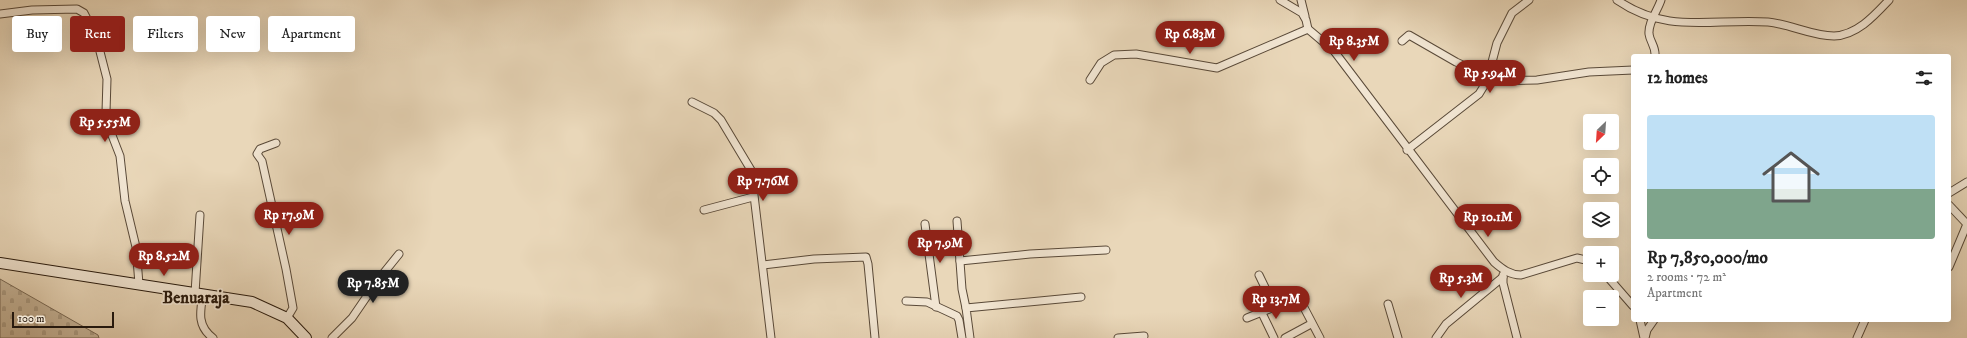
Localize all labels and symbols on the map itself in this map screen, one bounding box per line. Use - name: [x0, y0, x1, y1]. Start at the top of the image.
- pin: Rp 6.83M: [1149, 21, 1231, 55]
- pin: Rp 8.35M: [1313, 28, 1395, 62]
- pin: Rp 5.94M: [1449, 60, 1531, 94]
- pin: Rp 5.55M: [64, 109, 146, 143]
- north arrow: [1583, 114, 1619, 150]
- pin: Rp 7.76M: [722, 168, 804, 202]
- pin: Rp 17.9M: [248, 202, 330, 236]
- pin: Rp 10.1M: [1447, 204, 1529, 238]
- pin: Rp 7.9M: [903, 230, 977, 264]
- pin: Rp 8.52M: [123, 243, 205, 277]
- pin: Rp 5.3M: [1424, 265, 1498, 299]
- pin: Rp 7.85M: [332, 270, 414, 304]
- pin: Rp 13.7M: [1235, 286, 1317, 320]
- district label: Benuaraja: [163, 287, 230, 309]
- scale bar: [12, 310, 114, 329]

